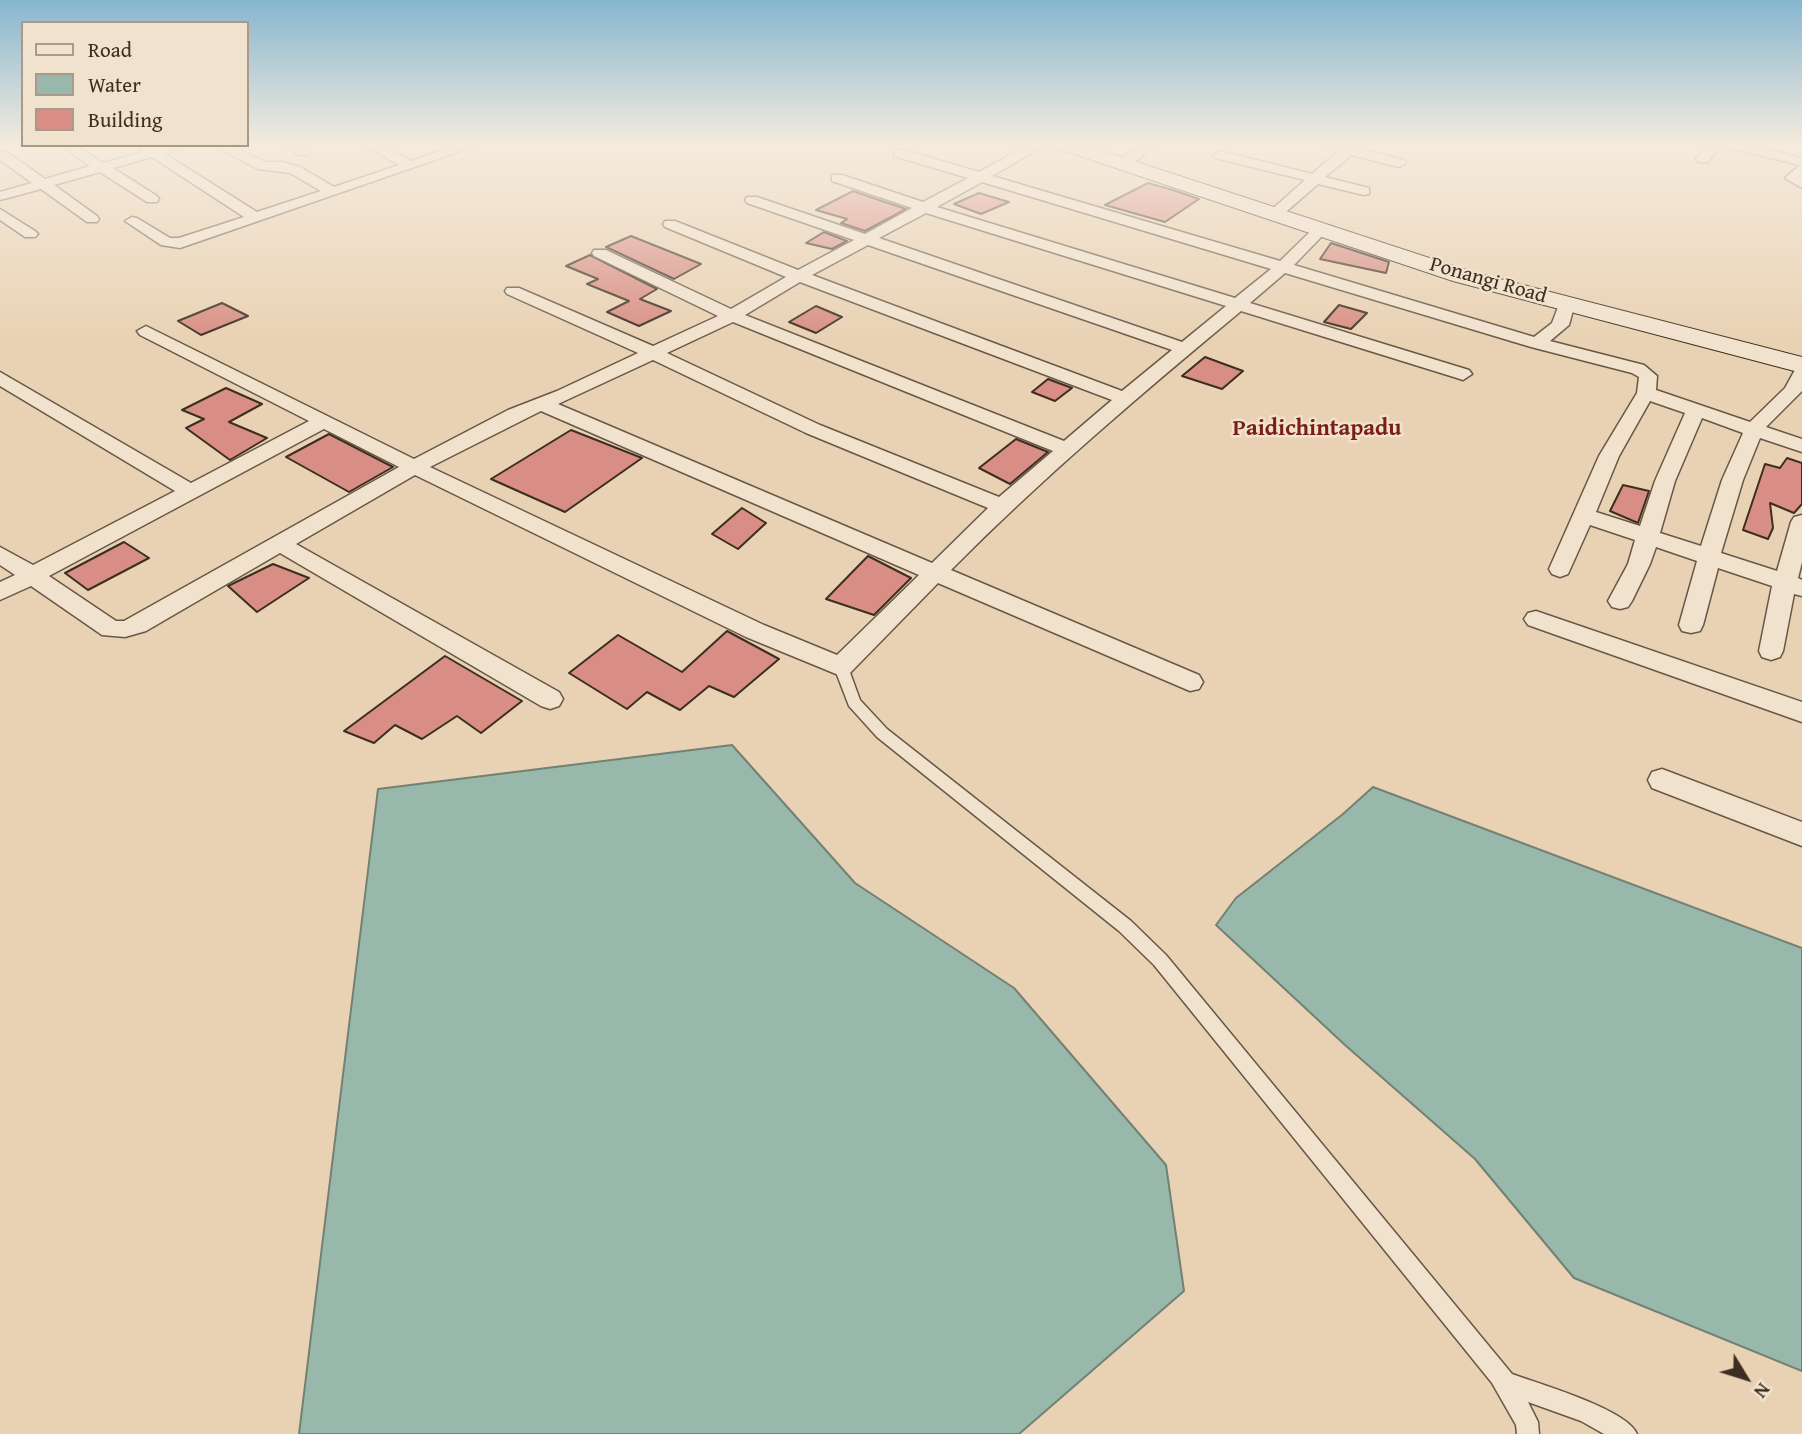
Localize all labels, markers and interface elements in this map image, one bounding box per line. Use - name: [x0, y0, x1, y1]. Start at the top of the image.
- legend: [21, 21, 248, 147]
- text: Road: [88, 34, 132, 65]
- text: Water: [88, 69, 141, 100]
- text: Building: [88, 104, 162, 135]
- street label: Ponangi Road: [1427, 252, 1549, 310]
- district label: Paidichintapadu: [1233, 415, 1401, 443]
- north arrow: [1711, 1343, 1781, 1413]
- text: N: [1748, 1377, 1777, 1405]

